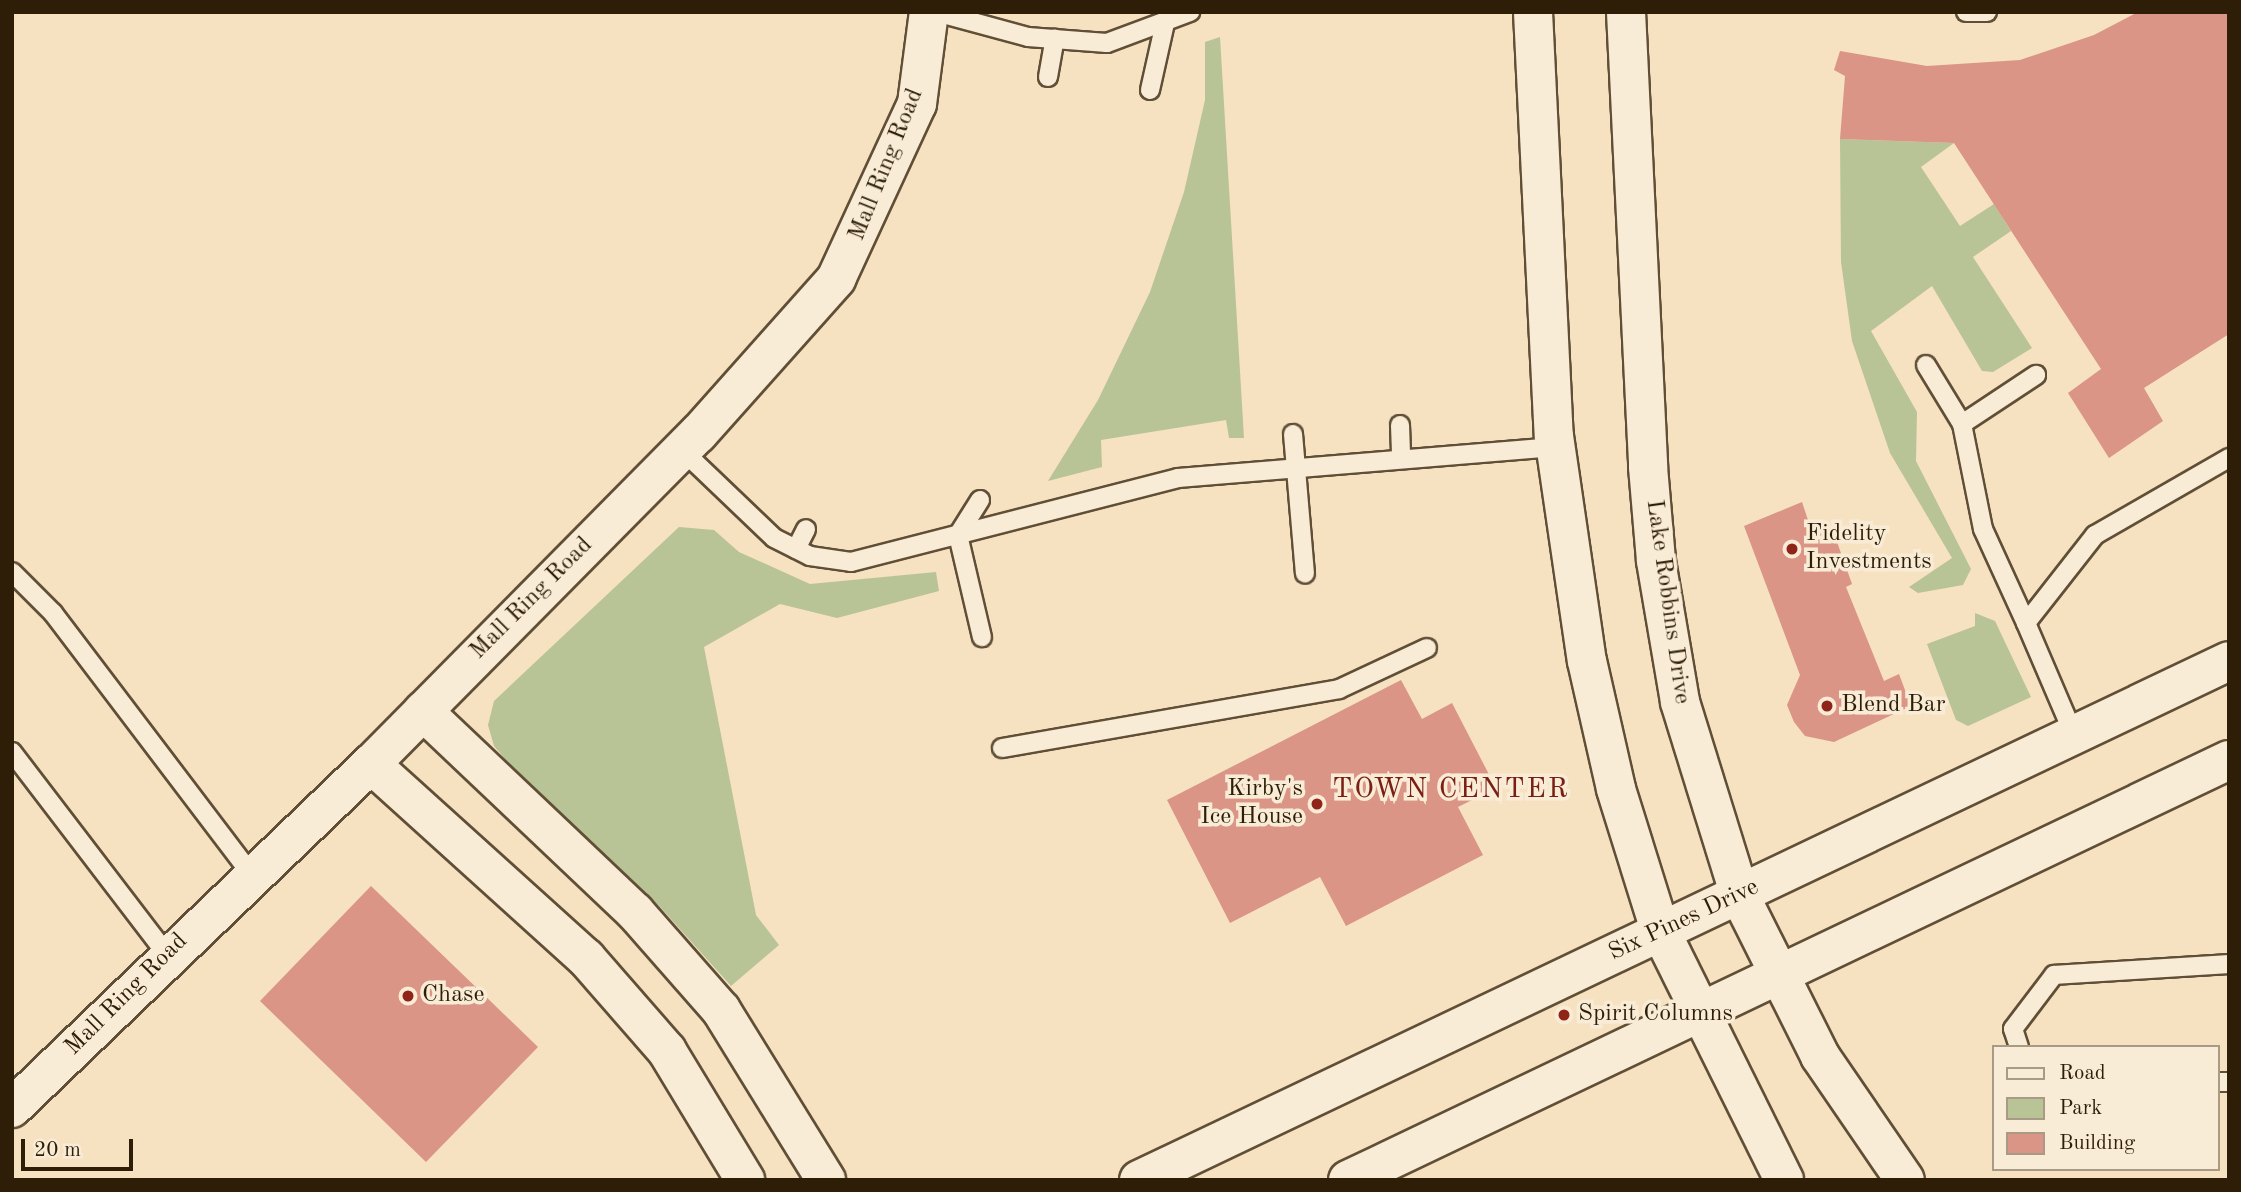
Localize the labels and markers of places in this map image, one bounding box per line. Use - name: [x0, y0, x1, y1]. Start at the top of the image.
- place label: Fidelity Investments: [1806, 521, 1932, 577]
- marker: Fidelity Investments: [1784, 541, 1800, 557]
- place label: Blend Bar: [1841, 692, 1946, 720]
- marker: Blend Bar: [1819, 698, 1835, 714]
- place label: Kirby's Ice House: [1200, 776, 1303, 832]
- marker: Kirby's Ice House: [1309, 796, 1325, 812]
- place label: Chase: [422, 982, 484, 1010]
- marker: Chase: [400, 988, 416, 1004]
- place label: Spirit Columns: [1578, 1001, 1733, 1029]
- marker: Spirit Columns: [1556, 1007, 1572, 1023]

